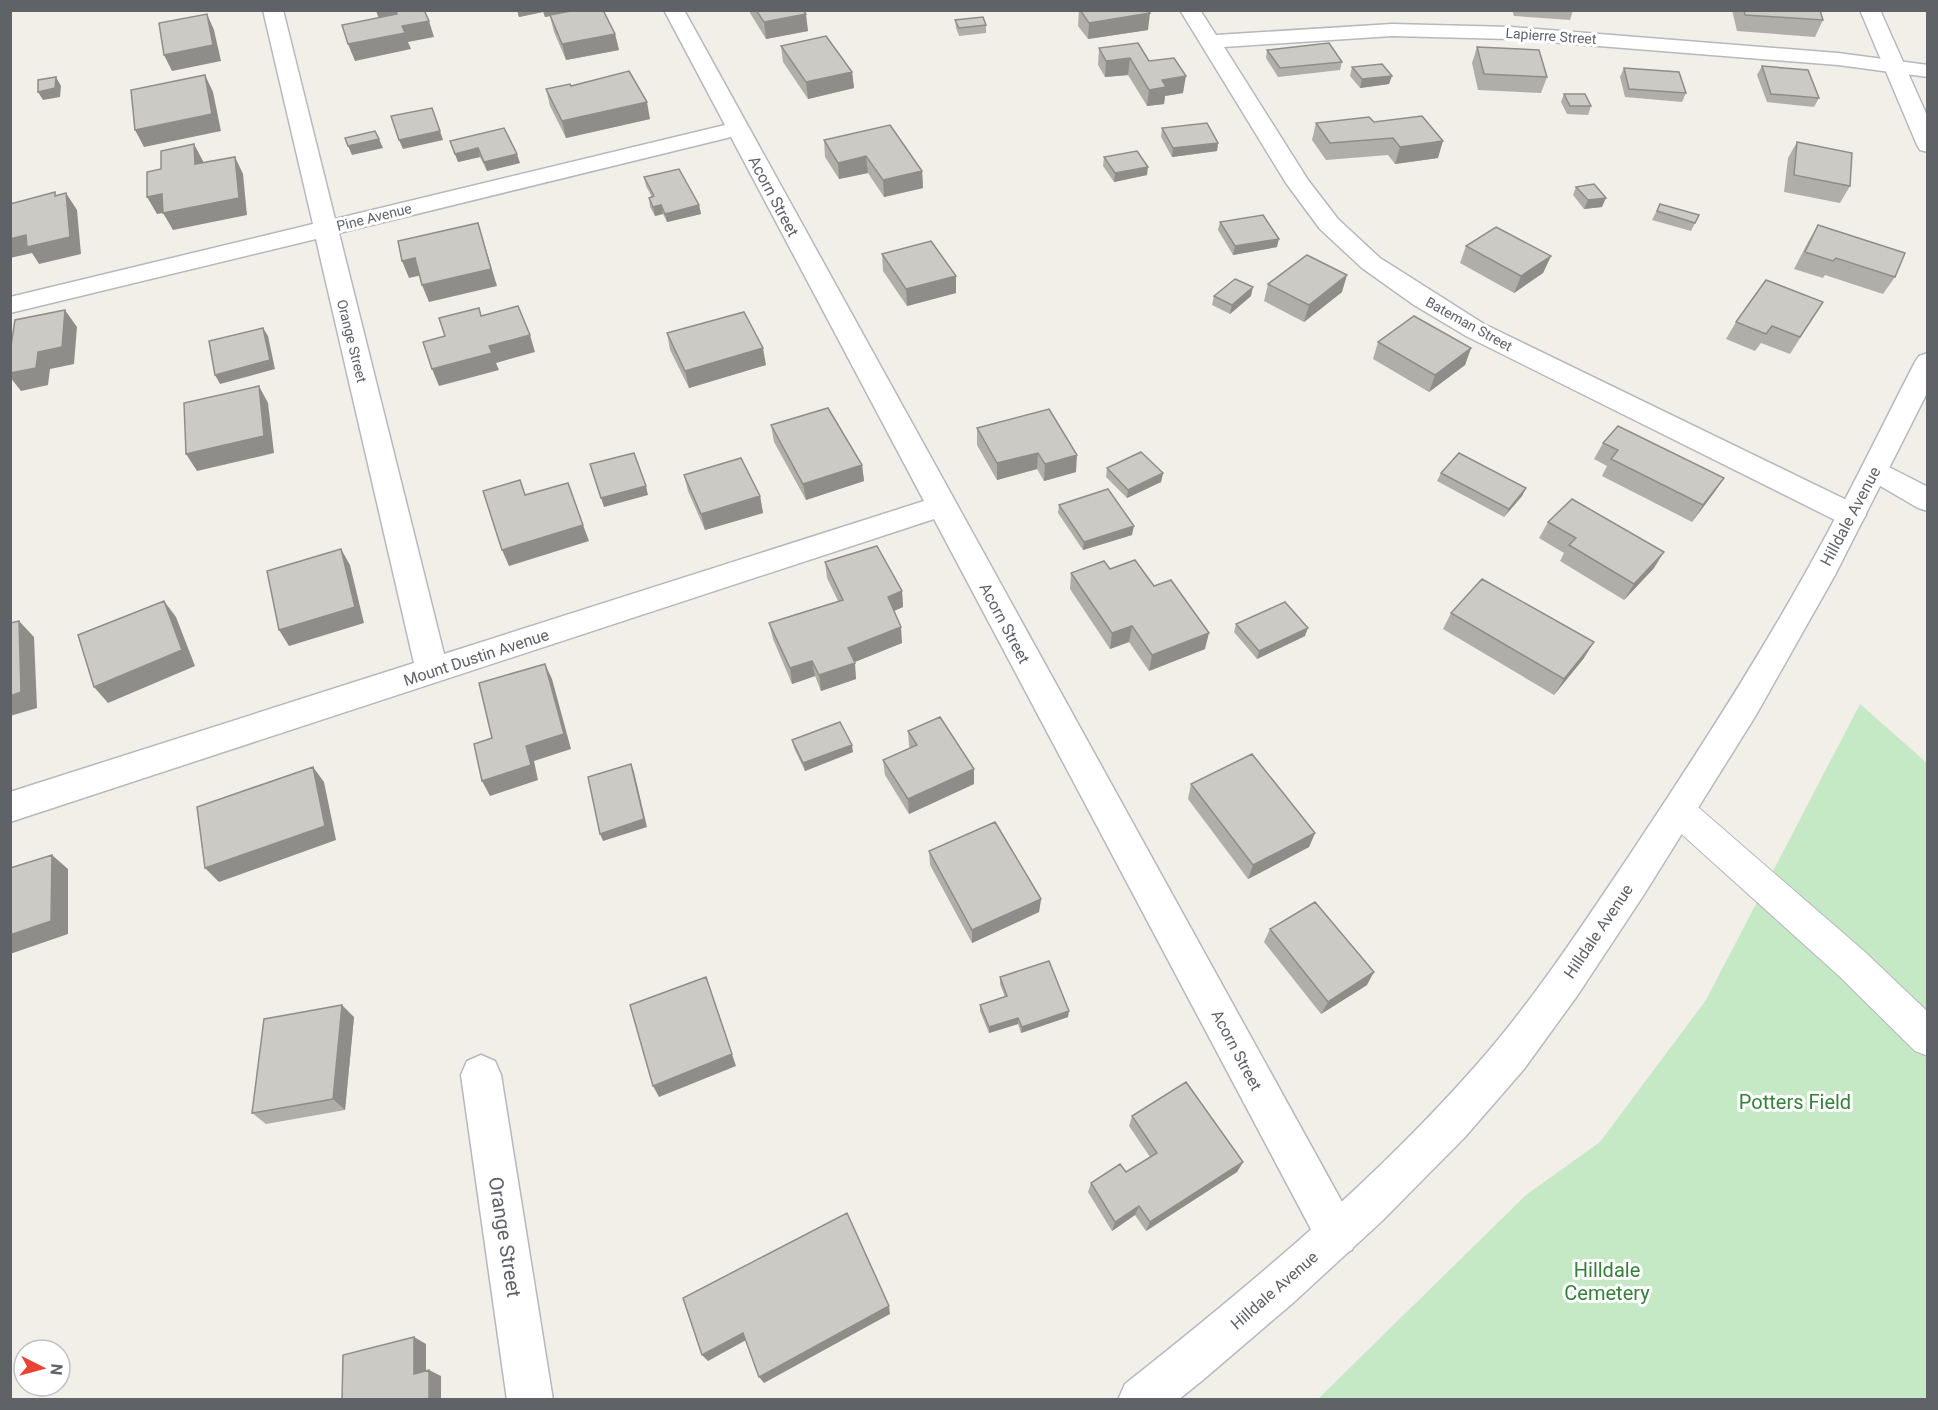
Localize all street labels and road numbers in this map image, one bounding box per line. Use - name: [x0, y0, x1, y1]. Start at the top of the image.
- street label: Lapierre Street: [1505, 25, 1597, 47]
- street label: Acorn Street: [744, 153, 803, 240]
- street label: Pine Avenue: [335, 200, 413, 234]
- street label: Bateman Street: [1423, 294, 1515, 355]
- street label: Orange Street: [334, 298, 370, 385]
- street label: Hilldale Avenue: [1816, 463, 1885, 569]
- street label: Acorn Street: [975, 580, 1034, 667]
- street label: Mount Dustin Avenue: [401, 625, 551, 690]
- street label: Hilldale Avenue: [1560, 881, 1637, 982]
- street label: Acorn Street: [1207, 1007, 1266, 1094]
- street label: Orange Street: [484, 1175, 526, 1299]
- street label: Hilldale Avenue: [1227, 1247, 1322, 1333]

